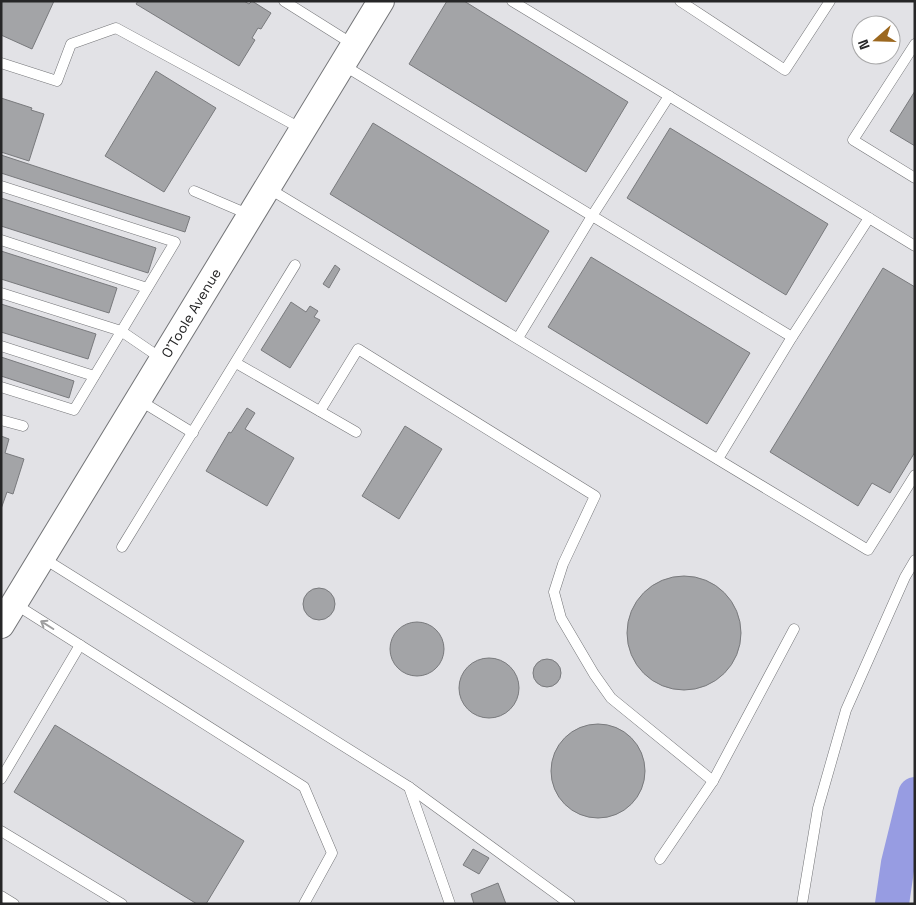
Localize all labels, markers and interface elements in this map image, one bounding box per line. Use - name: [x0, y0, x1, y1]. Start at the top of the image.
- north arrow: [851, 15, 901, 65]
- text: N: [854, 37, 874, 52]
- street label: O’Toole Avenue: [157, 265, 225, 361]
- one-way arrow: [41, 619, 55, 629]

